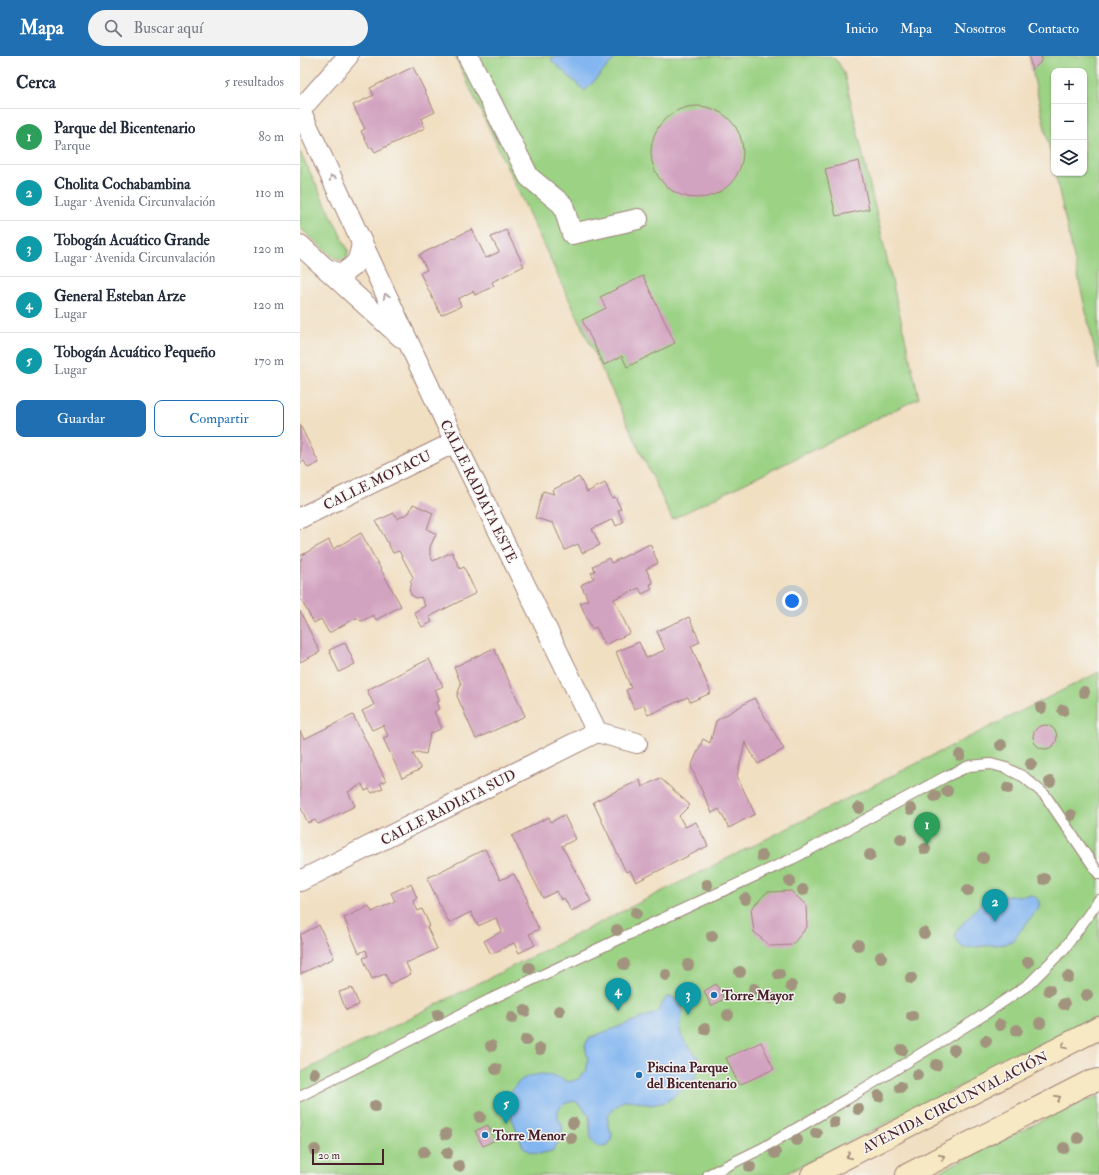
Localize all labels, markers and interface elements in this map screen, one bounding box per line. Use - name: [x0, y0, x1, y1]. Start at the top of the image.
- search box: [88, 10, 368, 46]
- text: Mapa: [20, 16, 64, 40]
- icon: search: [102, 17, 124, 39]
- text: Buscar aquí: [134, 19, 203, 38]
- text: Inicio: [845, 20, 878, 37]
- text: Mapa: [900, 20, 932, 37]
- text: Nosotros: [954, 20, 1006, 37]
- text: Contacto: [1028, 20, 1079, 37]
- map controls: [1051, 68, 1087, 176]
- button: +: [1051, 68, 1087, 104]
- text: Cerca: [16, 72, 56, 93]
- text: 5 resultados: [224, 74, 284, 90]
- button: −: [1051, 104, 1087, 140]
- text: Parque del Bicentenario: [54, 119, 195, 138]
- text: 1: [27, 129, 31, 145]
- text: 80 m: [258, 129, 284, 145]
- text: Parque: [54, 138, 90, 154]
- button: layers: [1051, 140, 1087, 176]
- text: Cholita Cochabambina: [54, 175, 191, 194]
- one-way arrow: [329, 175, 337, 182]
- text: 2: [26, 185, 32, 201]
- text: 110 m: [255, 185, 284, 201]
- text: Lugar · Avenida Circunvalación: [54, 194, 216, 210]
- text: Tobogán Acuático Grande: [54, 231, 210, 250]
- text: 3: [27, 241, 32, 257]
- text: 120 m: [253, 241, 284, 257]
- text: Lugar · Avenida Circunvalación: [54, 250, 216, 266]
- text: General Esteban Arze: [54, 287, 186, 306]
- one-way arrow: [383, 292, 391, 300]
- text: 4: [25, 297, 33, 313]
- text: 120 m: [253, 297, 284, 313]
- text: Lugar: [54, 306, 87, 322]
- text: Tobogán Acuático Pequeño: [54, 343, 216, 362]
- text: 5: [26, 353, 32, 369]
- text: 170 m: [254, 353, 284, 369]
- text: Lugar: [54, 362, 87, 378]
- button: Guardar: [16, 400, 146, 437]
- button: Compartir: [154, 400, 284, 437]
- street label: CALLE RADIATA ESTE: [437, 417, 521, 565]
- street label: CALLE MOTACU: [321, 447, 434, 514]
- your location: [782, 591, 802, 611]
- street label: CALLE RADIATA SUD: [378, 766, 519, 849]
- pin: 1: [914, 812, 940, 845]
- pin: 2: [982, 889, 1008, 922]
- pin: 4: [605, 978, 631, 1011]
- pin: 3: [675, 982, 701, 1015]
- place label: Torre Mayor: [721, 987, 794, 1005]
- marker: Torre Mayor: [709, 990, 719, 1000]
- one-way arrow: [1061, 1041, 1069, 1049]
- street label: AVENIDA CIRCUNVALACIÓN: [859, 1048, 1051, 1157]
- place label: Piscina Parque del Bicentenario: [647, 1059, 737, 1092]
- marker: Piscina Parque del Bicentenario: [634, 1070, 644, 1080]
- pin: 5: [493, 1091, 519, 1124]
- one-way arrow: [1054, 1096, 1061, 1103]
- place label: Torre Menor: [492, 1127, 567, 1144]
- marker: Torre Menor: [480, 1130, 490, 1140]
- scale bar: [312, 1147, 384, 1166]
- text: 20 m: [318, 1149, 340, 1162]
- one-way arrow: [846, 1151, 853, 1159]
- one-way arrow: [938, 1154, 945, 1162]

